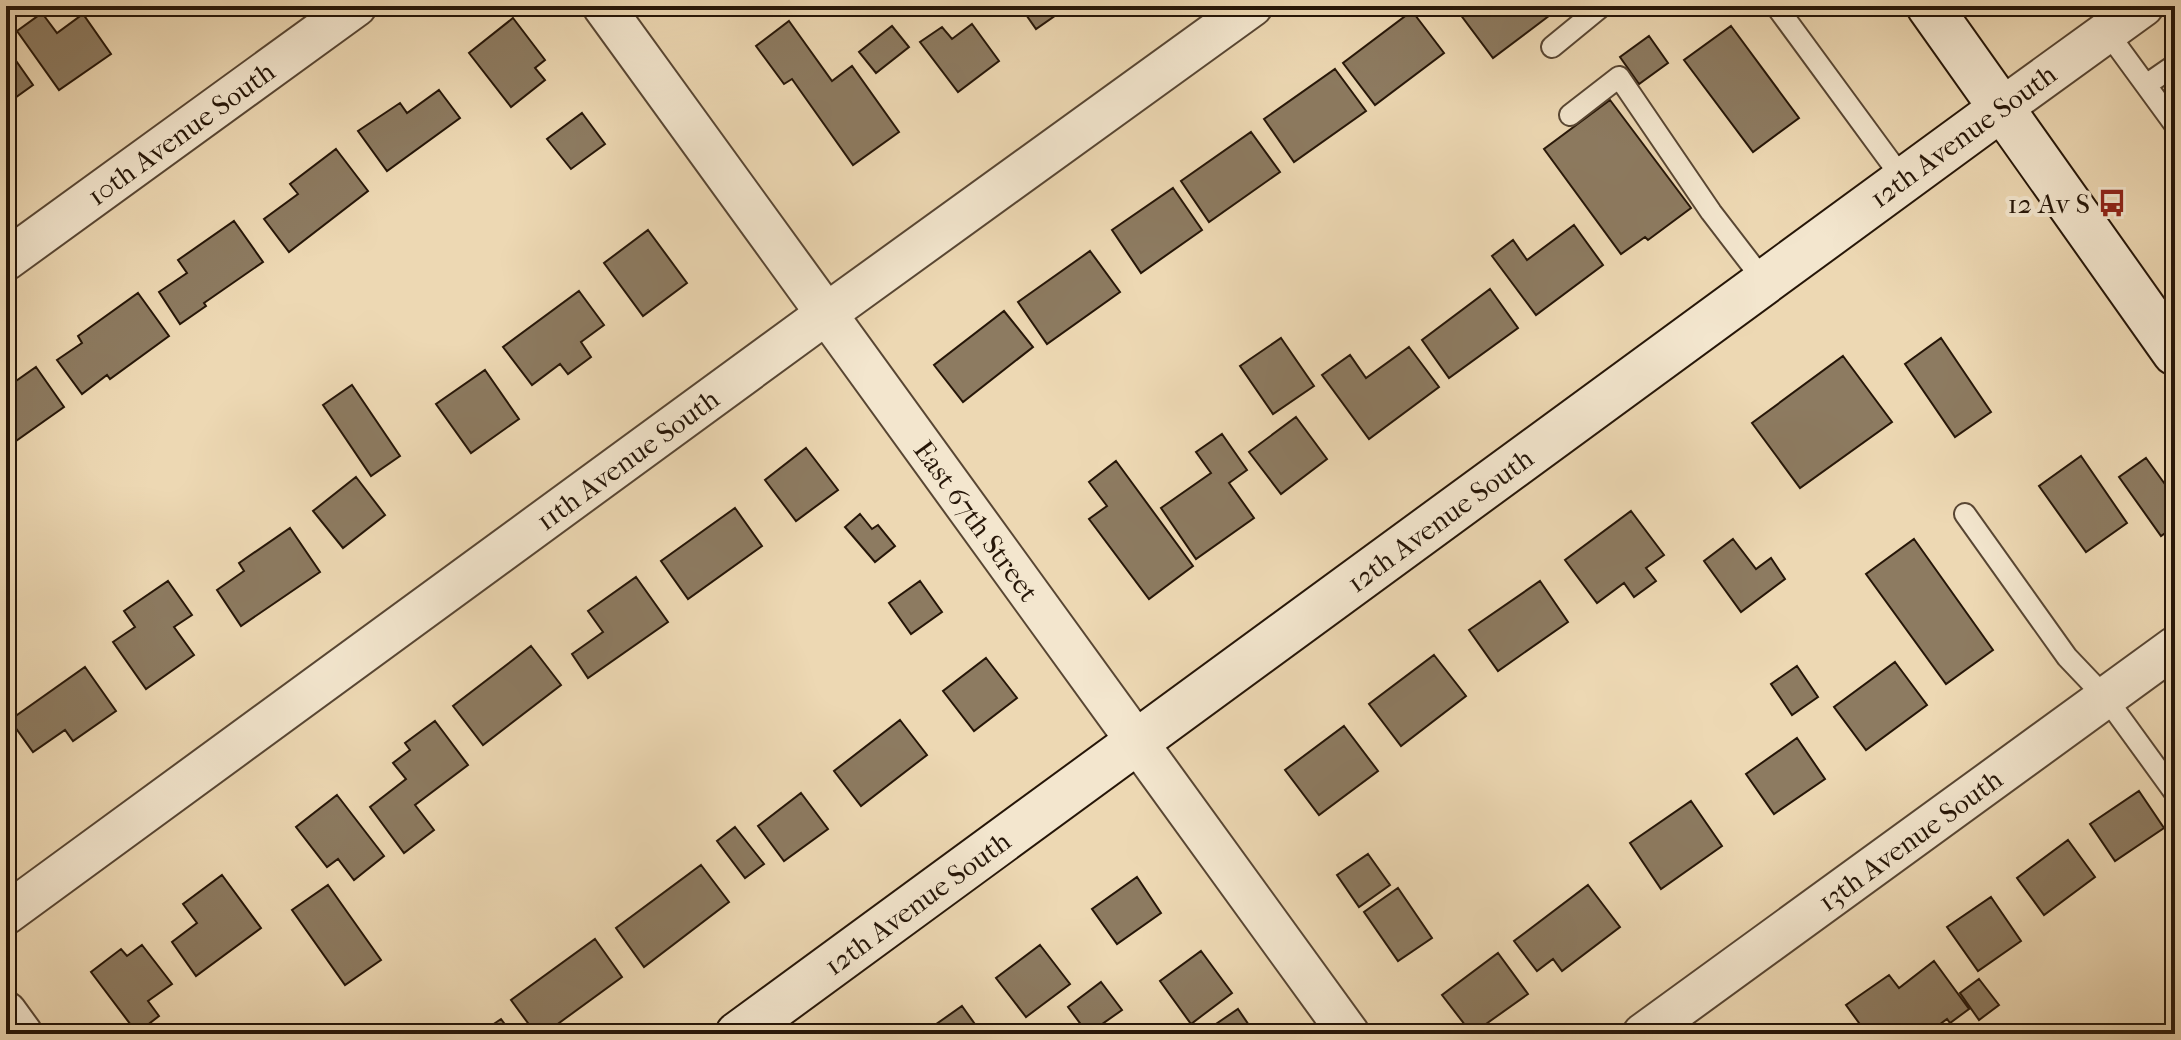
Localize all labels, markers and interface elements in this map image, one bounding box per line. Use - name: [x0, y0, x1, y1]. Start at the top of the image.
- street label: 10th Avenue South: [81, 54, 281, 212]
- street label: 12th Avenue South: [1863, 57, 2063, 215]
- place label: 12 Av S: [2008, 187, 2090, 220]
- bus stop icon: 12 Av S: [2097, 188, 2127, 218]
- street label: 11th Avenue South: [530, 381, 725, 537]
- street label: East 67th Street: [907, 434, 1046, 608]
- street label: 12th Avenue South: [1340, 441, 1540, 599]
- street label: 13th Avenue South: [1811, 762, 2009, 918]
- street label: 12th Avenue South: [818, 824, 1017, 982]

